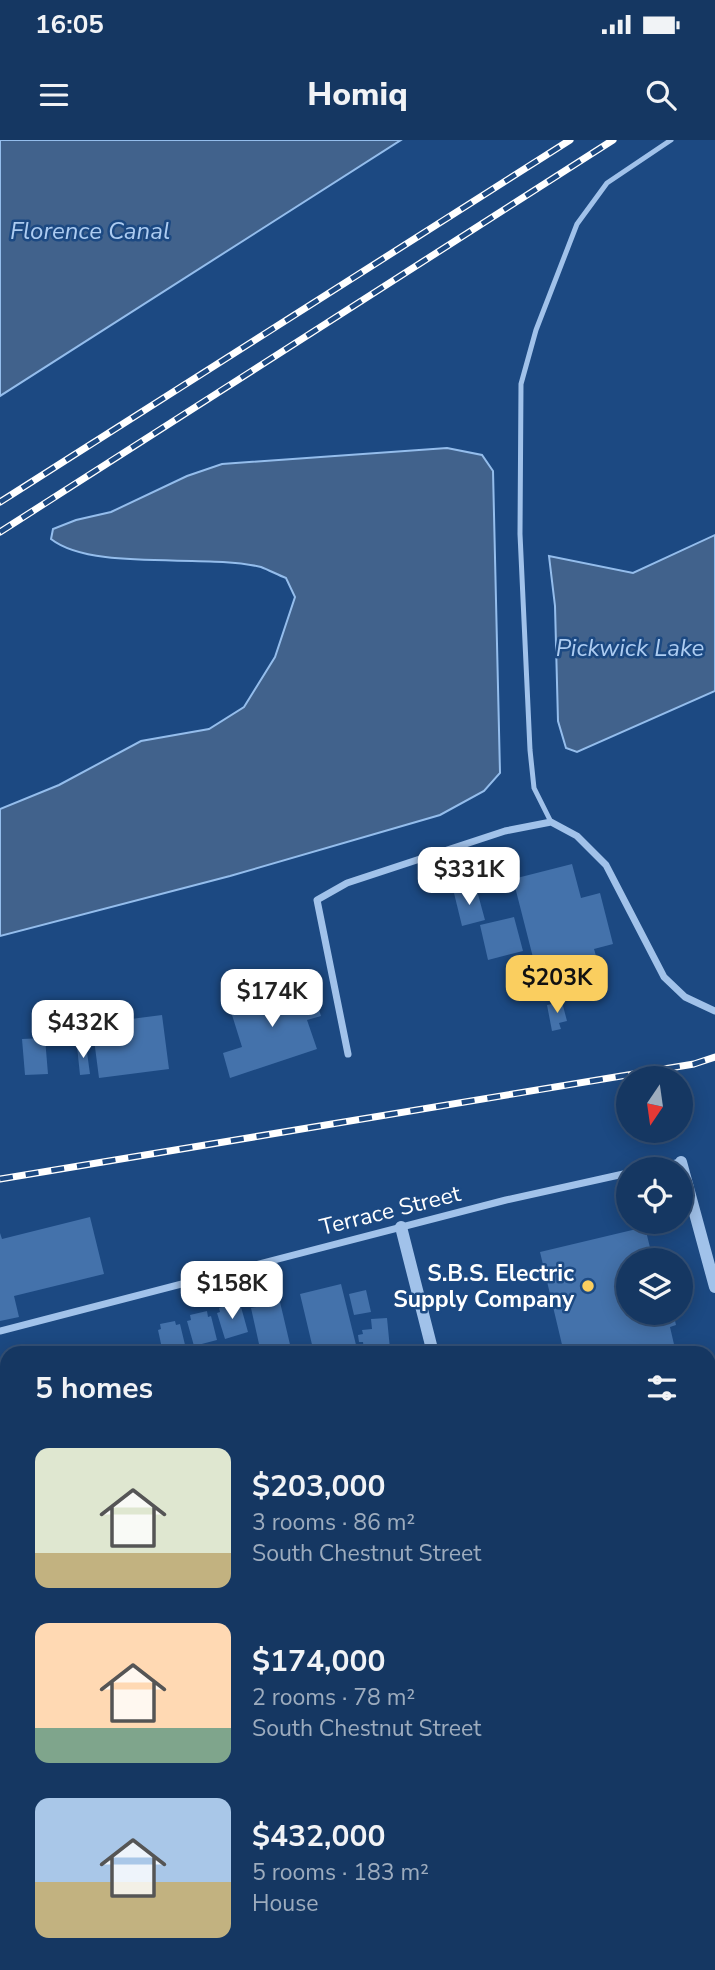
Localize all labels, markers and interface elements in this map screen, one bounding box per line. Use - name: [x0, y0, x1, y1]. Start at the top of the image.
- text: 16:05: [35, 7, 104, 42]
- text: Homiq: [307, 73, 408, 116]
- icon: menu: [35, 76, 73, 114]
- icon: search: [642, 76, 680, 114]
- water label: Florence Canal: [10, 215, 170, 247]
- water label: Pickwick Lake: [556, 632, 705, 664]
- pin: $331K: [420, 848, 518, 907]
- text: $331K: [434, 854, 504, 885]
- pin: $203K: [508, 956, 606, 1015]
- text: $203K: [522, 962, 592, 993]
- pin: $174K: [223, 970, 321, 1029]
- text: $174K: [237, 976, 307, 1007]
- pin: $432K: [34, 1000, 132, 1060]
- text: $432K: [48, 1007, 118, 1038]
- north arrow: [616, 1066, 693, 1143]
- map controls: [616, 1066, 693, 1325]
- button: locate: [616, 1157, 693, 1234]
- street label: Terrace Street: [316, 1178, 465, 1243]
- button: layers: [616, 1248, 693, 1325]
- place label: S.B.S. Electric Supply Company: [393, 1258, 575, 1315]
- pin: $158K: [183, 1262, 281, 1321]
- text: $158K: [197, 1268, 267, 1299]
- marker: S.B.S. Electric Supply Company: [580, 1278, 596, 1294]
- text: 5 homes: [35, 1368, 153, 1409]
- icon: filters: [643, 1369, 681, 1407]
- text: $203,000: [252, 1466, 385, 1507]
- icon: home: [91, 1476, 175, 1560]
- text: 3 rooms · 86 m²: [252, 1507, 415, 1538]
- text: South Chestnut Street: [252, 1538, 481, 1569]
- text: $174,000: [252, 1641, 385, 1682]
- icon: home: [91, 1651, 175, 1735]
- text: 2 rooms · 78 m²: [252, 1682, 415, 1713]
- text: South Chestnut Street: [252, 1713, 481, 1744]
- text: $432,000: [252, 1816, 385, 1857]
- icon: home: [91, 1826, 175, 1910]
- text: 5 rooms · 183 m²: [252, 1857, 429, 1888]
- text: House: [252, 1888, 319, 1919]

